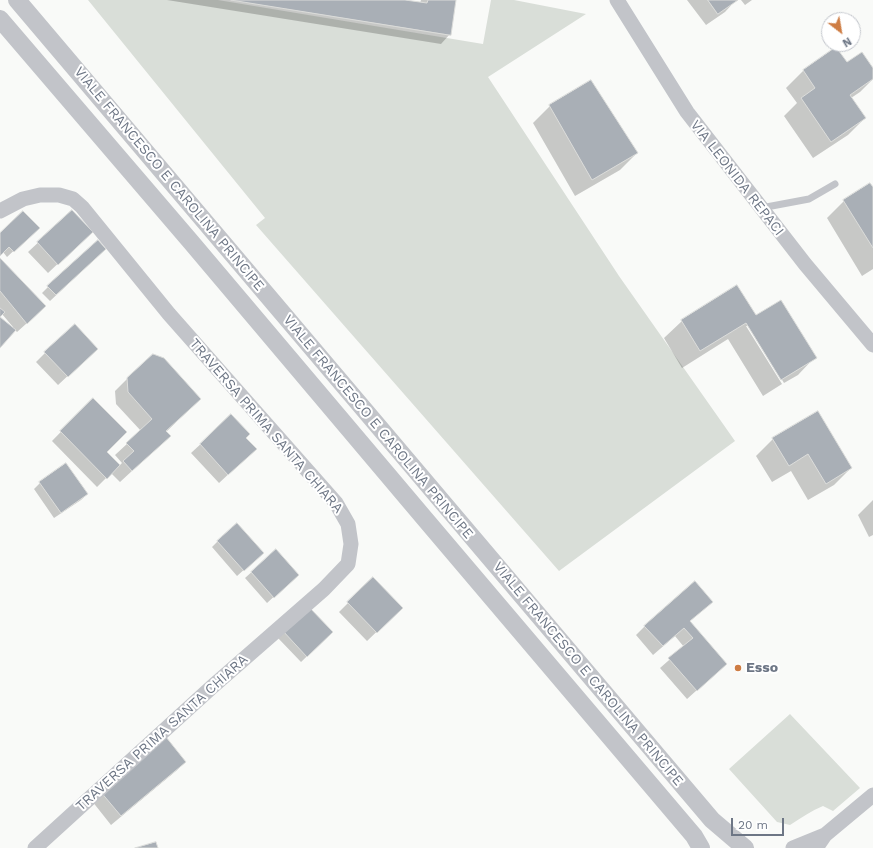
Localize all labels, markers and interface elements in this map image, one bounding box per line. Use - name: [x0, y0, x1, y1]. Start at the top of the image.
- north arrow: [821, 12, 861, 52]
- text: N: [840, 34, 854, 50]
- street label: VIALE FRANCESCO E CAROLINA PRINCIPE: [70, 64, 268, 294]
- street label: VIA LEONIDA REPACI: [687, 117, 787, 239]
- street label: VIALE FRANCESCO E CAROLINA PRINCIPE: [279, 312, 477, 542]
- street label: TRAVERSA PRIMA SANTA CHIARA: [186, 335, 346, 517]
- street label: VIALE FRANCESCO E CAROLINA PRINCIPE: [489, 559, 687, 789]
- street label: TRAVERSA PRIMA SANTA CHIARA: [73, 651, 251, 815]
- place label: Esso: [746, 660, 778, 676]
- marker: Esso: [733, 663, 743, 673]
- scale bar: [733, 810, 786, 836]
- text: 20 m: [738, 818, 768, 832]

